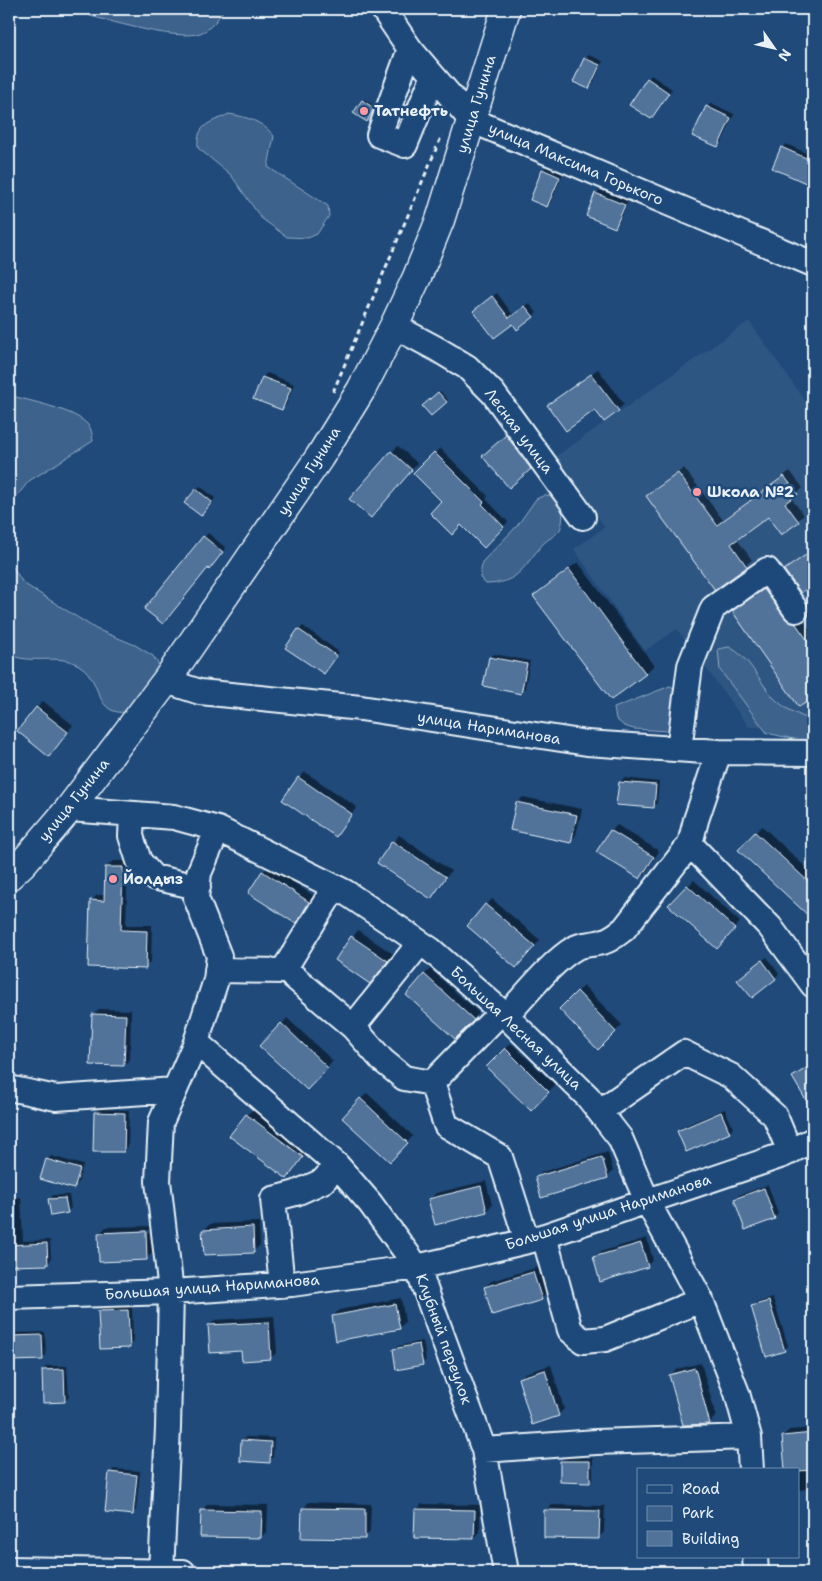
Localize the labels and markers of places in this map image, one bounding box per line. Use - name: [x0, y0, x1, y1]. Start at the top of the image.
- place label: Татнефть: [374, 101, 448, 121]
- marker: Татнефть: [358, 105, 370, 117]
- place label: Школа №2: [707, 482, 795, 502]
- marker: Школа №2: [691, 486, 703, 498]
- place label: Йолдыз: [123, 869, 183, 889]
- marker: Йолдыз: [107, 873, 119, 885]

